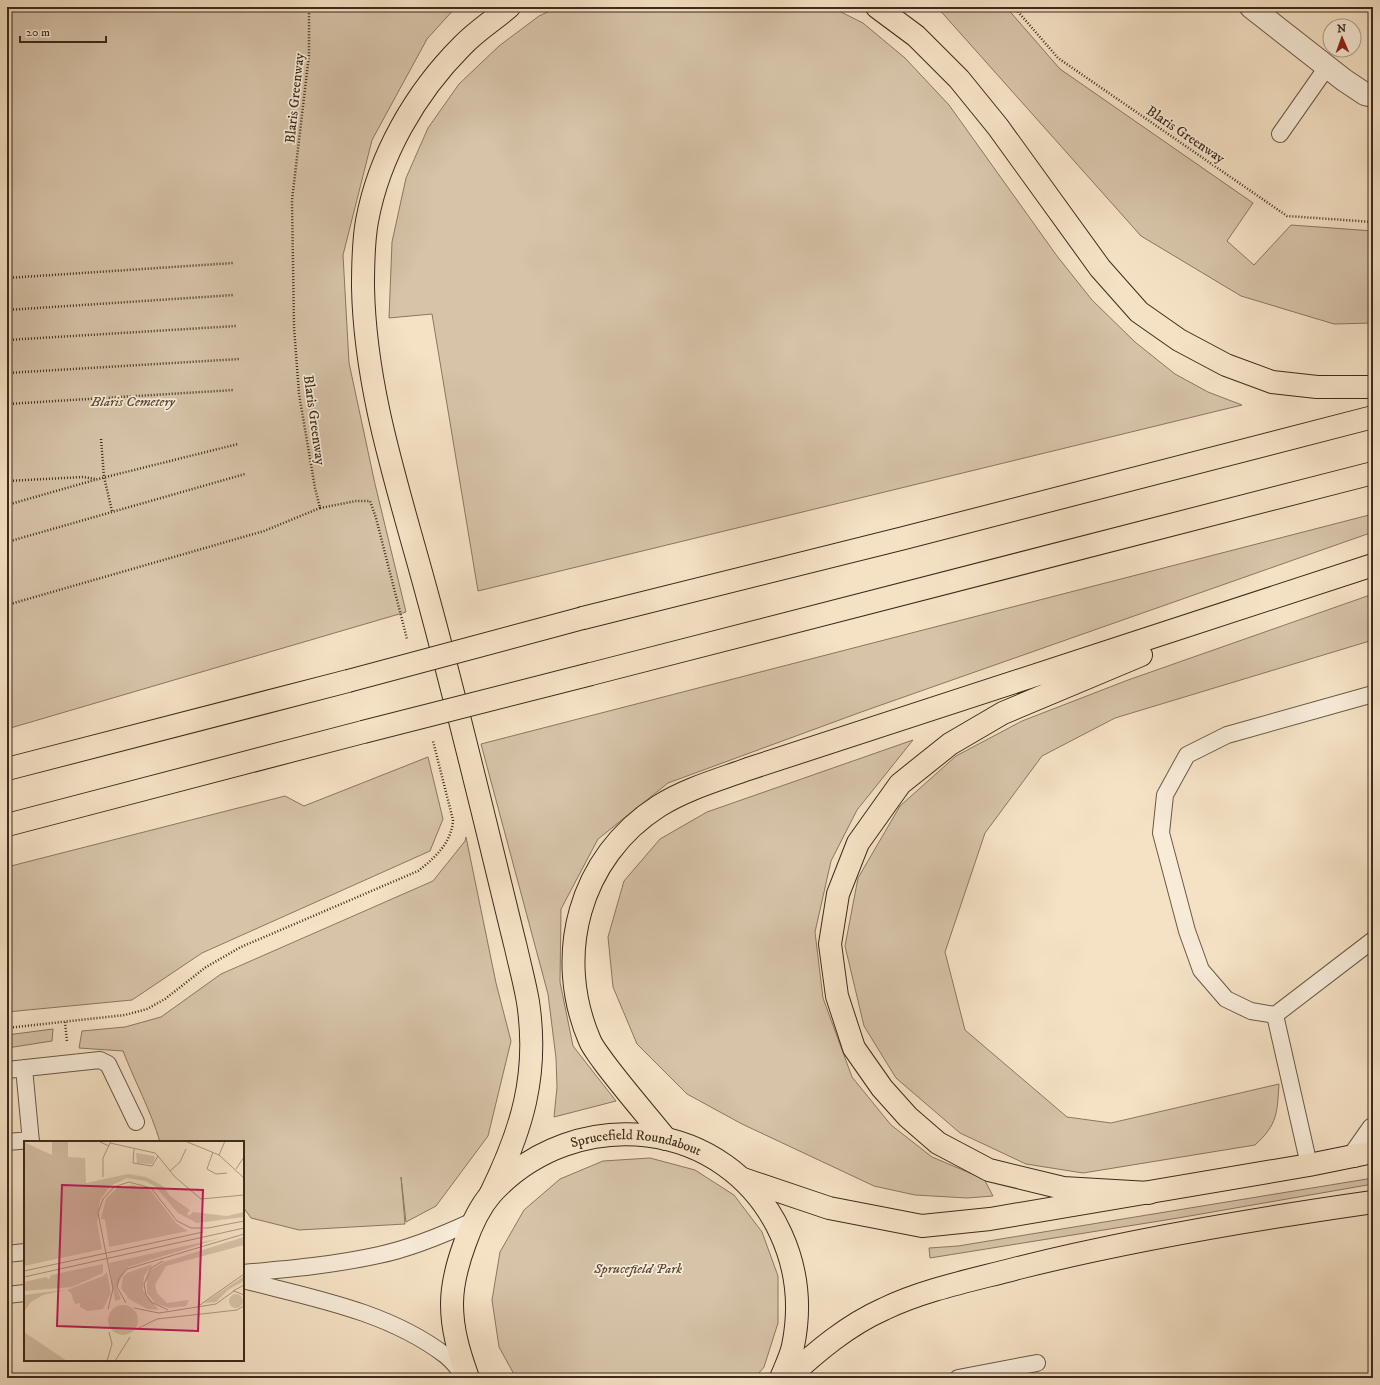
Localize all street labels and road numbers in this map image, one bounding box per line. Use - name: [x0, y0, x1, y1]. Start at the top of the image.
- street label: Blaris Greenway: [281, 52, 309, 144]
- street label: Blaris Greenway: [1143, 102, 1228, 168]
- street label: Blaris Greenway: [299, 374, 329, 467]
- street label: Sprucefield Roundabout: [568, 1126, 705, 1160]

